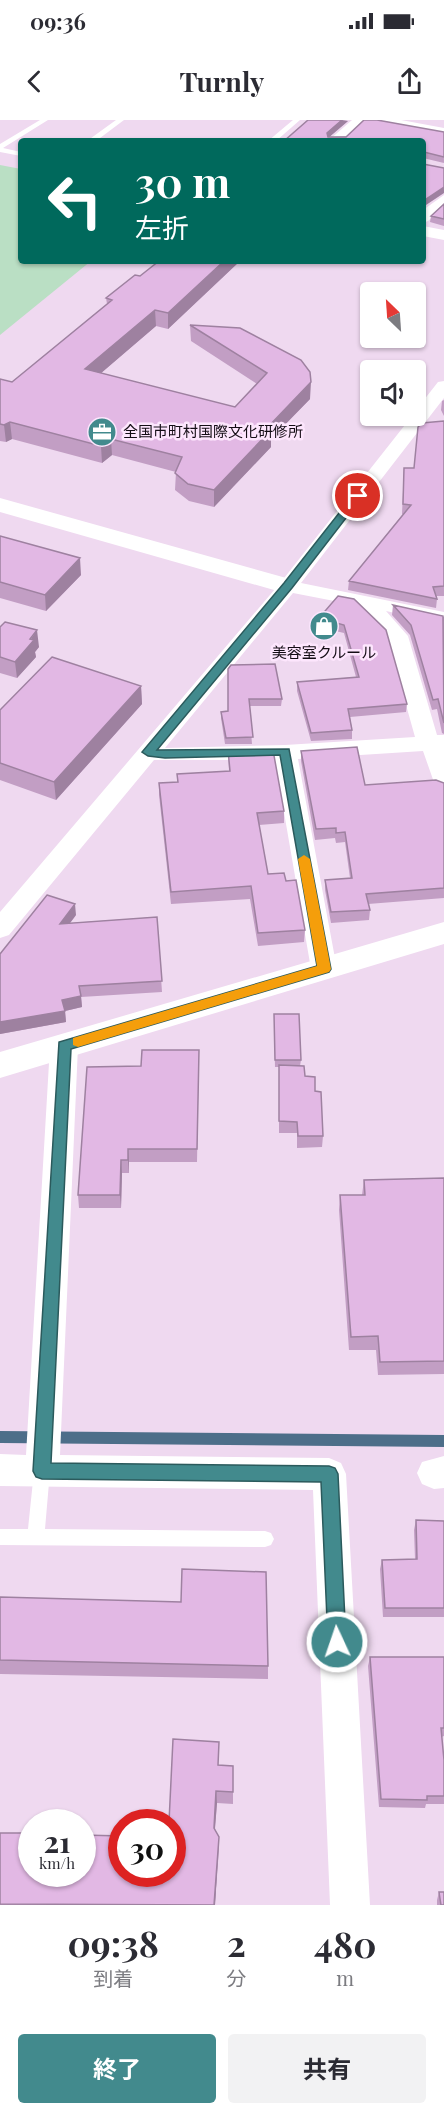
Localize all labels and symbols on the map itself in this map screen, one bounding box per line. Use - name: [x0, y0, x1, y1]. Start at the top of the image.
- north arrow: [360, 282, 426, 348]
- office icon: 全国市町村国際文化研修所: [86, 416, 118, 448]
- place label: 全国市町村国際文化研修所: [123, 421, 303, 441]
- pin: [332, 470, 383, 521]
- shop icon: 美容室クルール: [308, 610, 340, 642]
- place label: 美容室クルール: [272, 642, 376, 662]
- position arrow: [305, 1610, 369, 1674]
- speed limit sign: 30: [108, 1809, 186, 1887]

